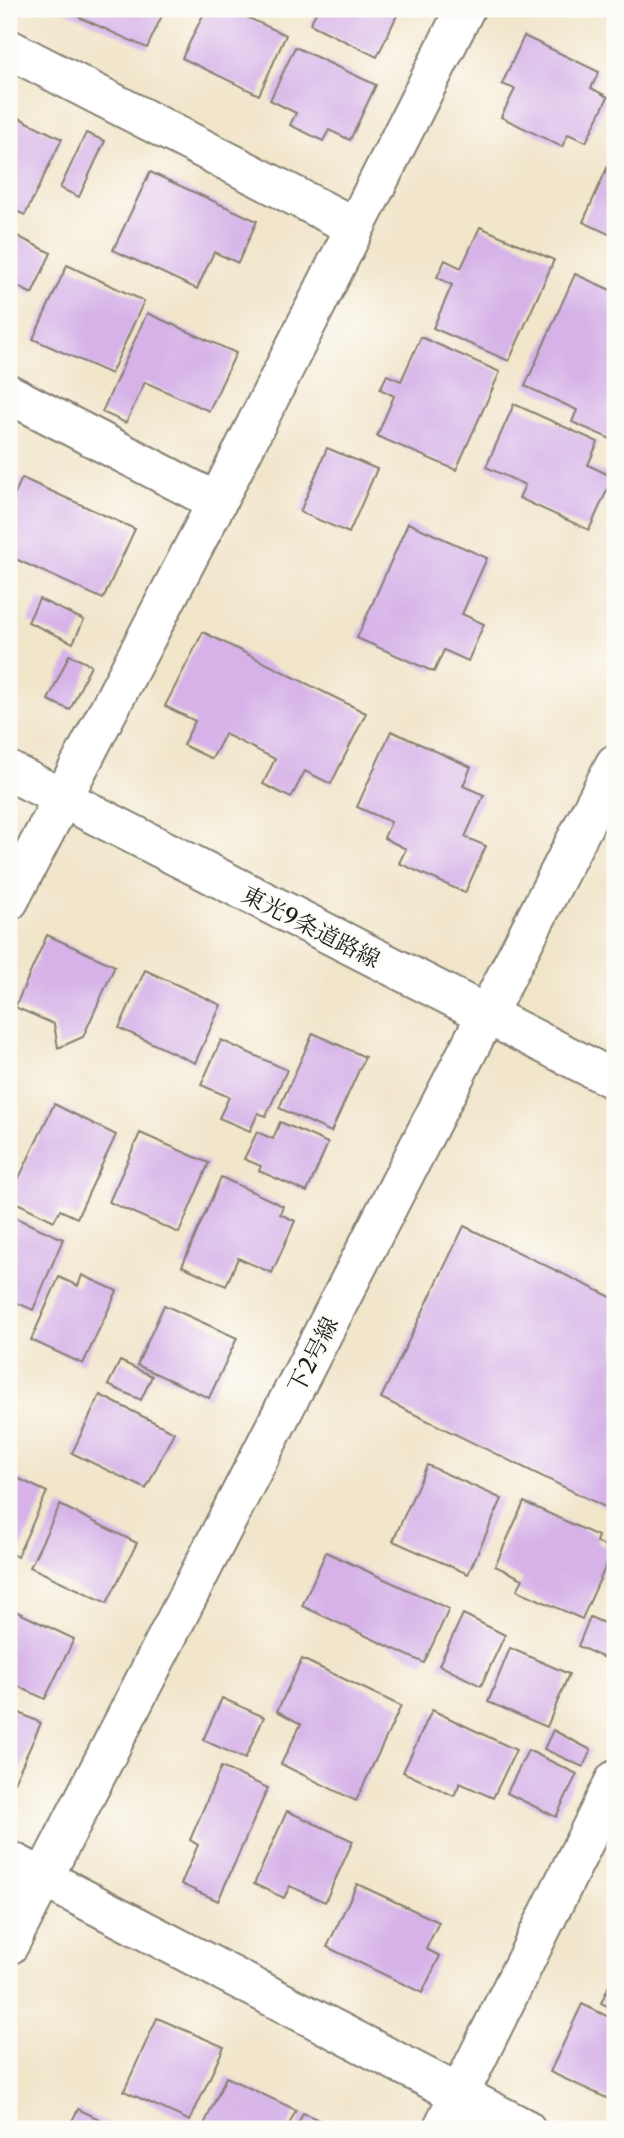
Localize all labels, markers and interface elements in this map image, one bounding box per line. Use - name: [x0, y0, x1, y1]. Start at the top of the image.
- street label: 東光9条道路線: [237, 880, 385, 974]
- street label: 下2号線: [282, 1312, 344, 1398]

